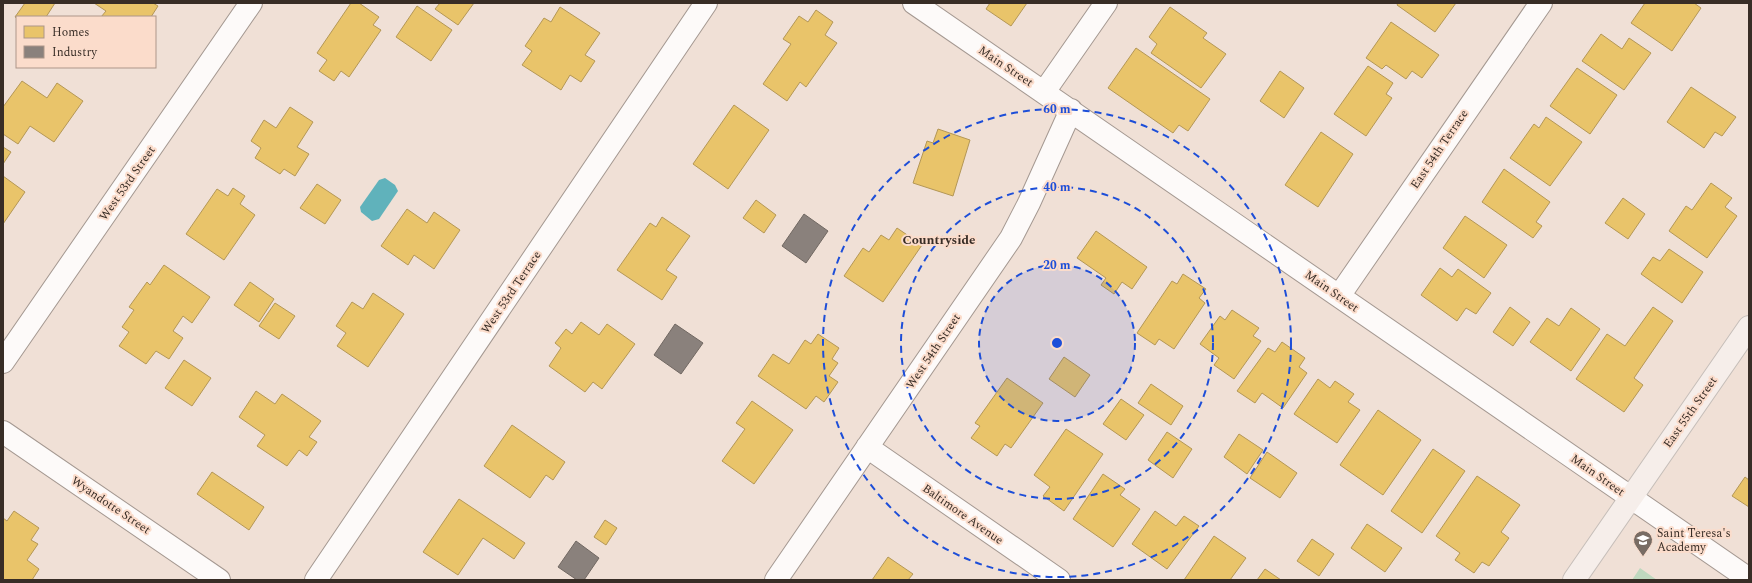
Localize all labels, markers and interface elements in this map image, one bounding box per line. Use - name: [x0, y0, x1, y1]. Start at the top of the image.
- legend: [16, 16, 156, 68]
- text: Homes: [52, 23, 90, 42]
- street label: Main Street: [974, 41, 1037, 92]
- text: Industry: [52, 43, 98, 62]
- text: 60 m: [1043, 100, 1071, 119]
- street label: East 54th Terrace: [1406, 105, 1473, 193]
- street label: West 53rd Street: [94, 142, 160, 225]
- text: 40 m: [1043, 178, 1071, 197]
- district label: Countryside: [902, 230, 976, 250]
- street label: West 53rd Terrace: [477, 247, 546, 338]
- text: 20 m: [1043, 256, 1071, 275]
- street label: Main Street: [1301, 266, 1363, 317]
- street label: West 54th Street: [901, 310, 966, 393]
- centre of rings: [1050, 336, 1064, 350]
- street label: East 55th Street: [1659, 373, 1722, 452]
- street label: Main Street: [1567, 450, 1629, 501]
- street label: Wyandotte Street: [67, 472, 154, 539]
- street label: Baltimore Avenue: [918, 479, 1007, 550]
- place label: Saint Teresa's Academy: [1657, 524, 1731, 557]
- school or university icon: Saint Teresa's Academy: [1632, 529, 1654, 557]

